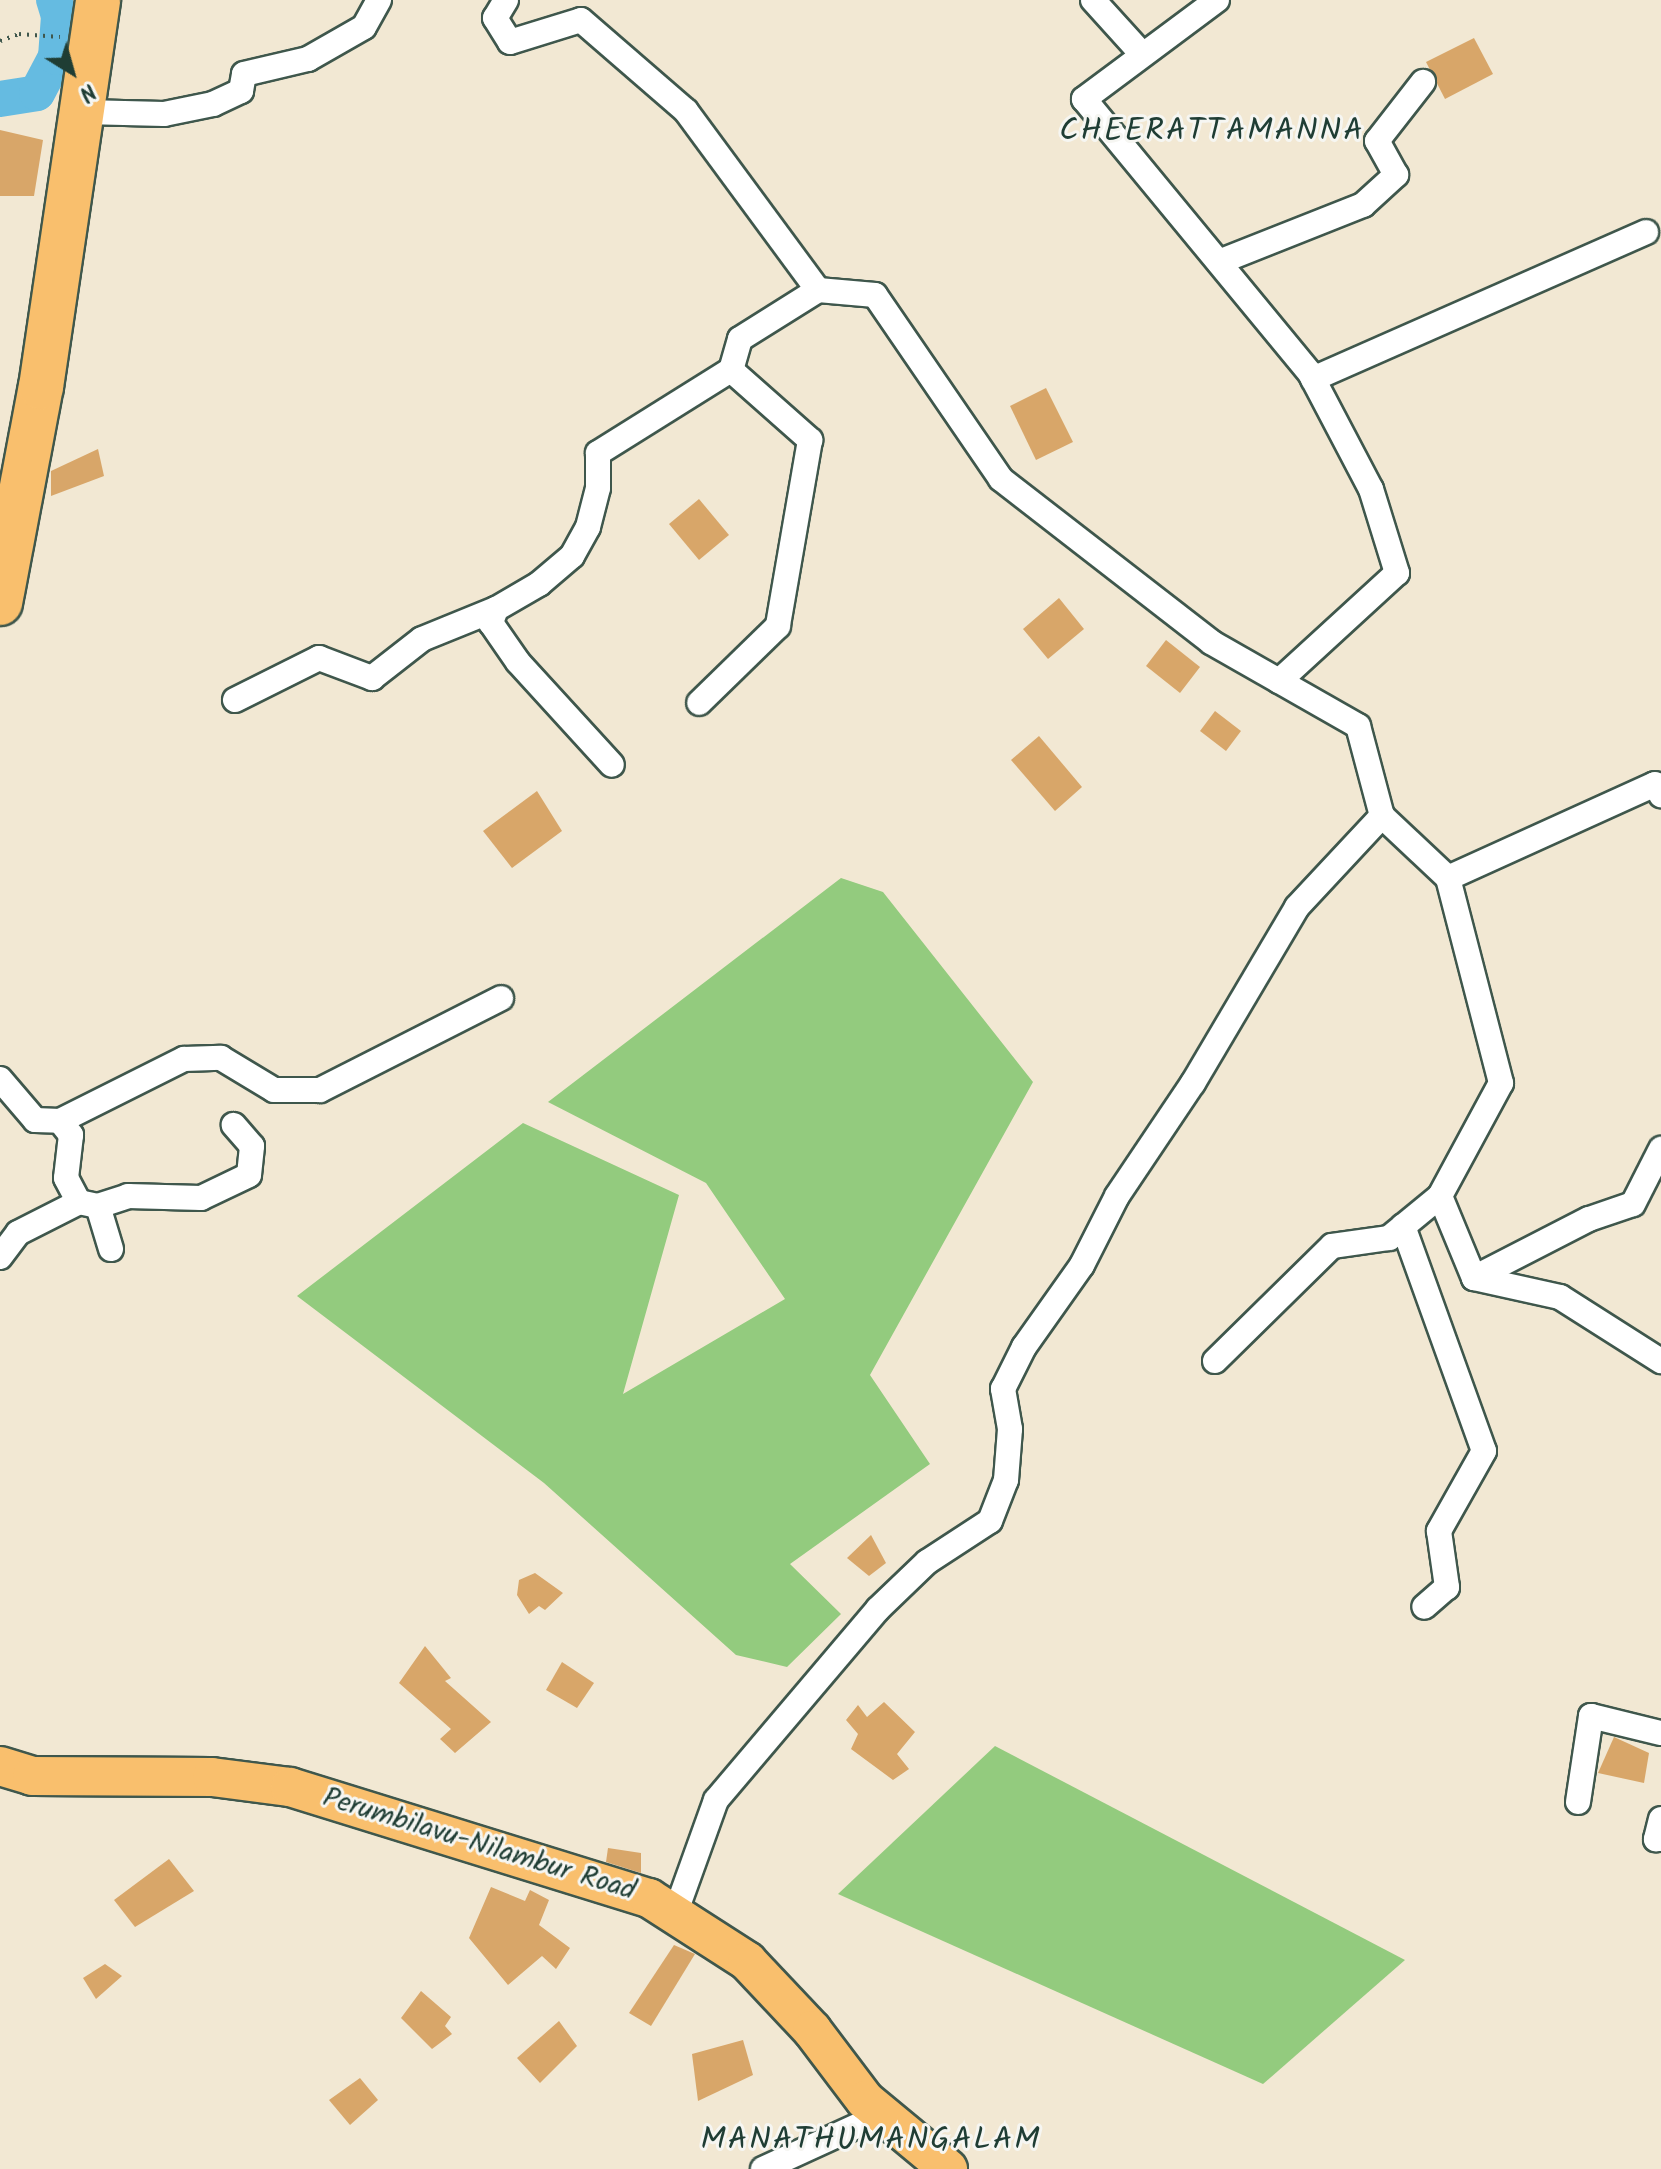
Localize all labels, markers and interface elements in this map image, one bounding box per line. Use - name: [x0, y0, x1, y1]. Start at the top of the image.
- north arrow: [32, 32, 112, 112]
- text: N: [71, 73, 103, 110]
- district label: CHEERATTAMANNA: [1059, 113, 1365, 151]
- street label: Perumbilavu-Nilambur Road: [319, 1781, 639, 1909]
- district label: MANATHUMANGALAM: [700, 2122, 1042, 2160]

